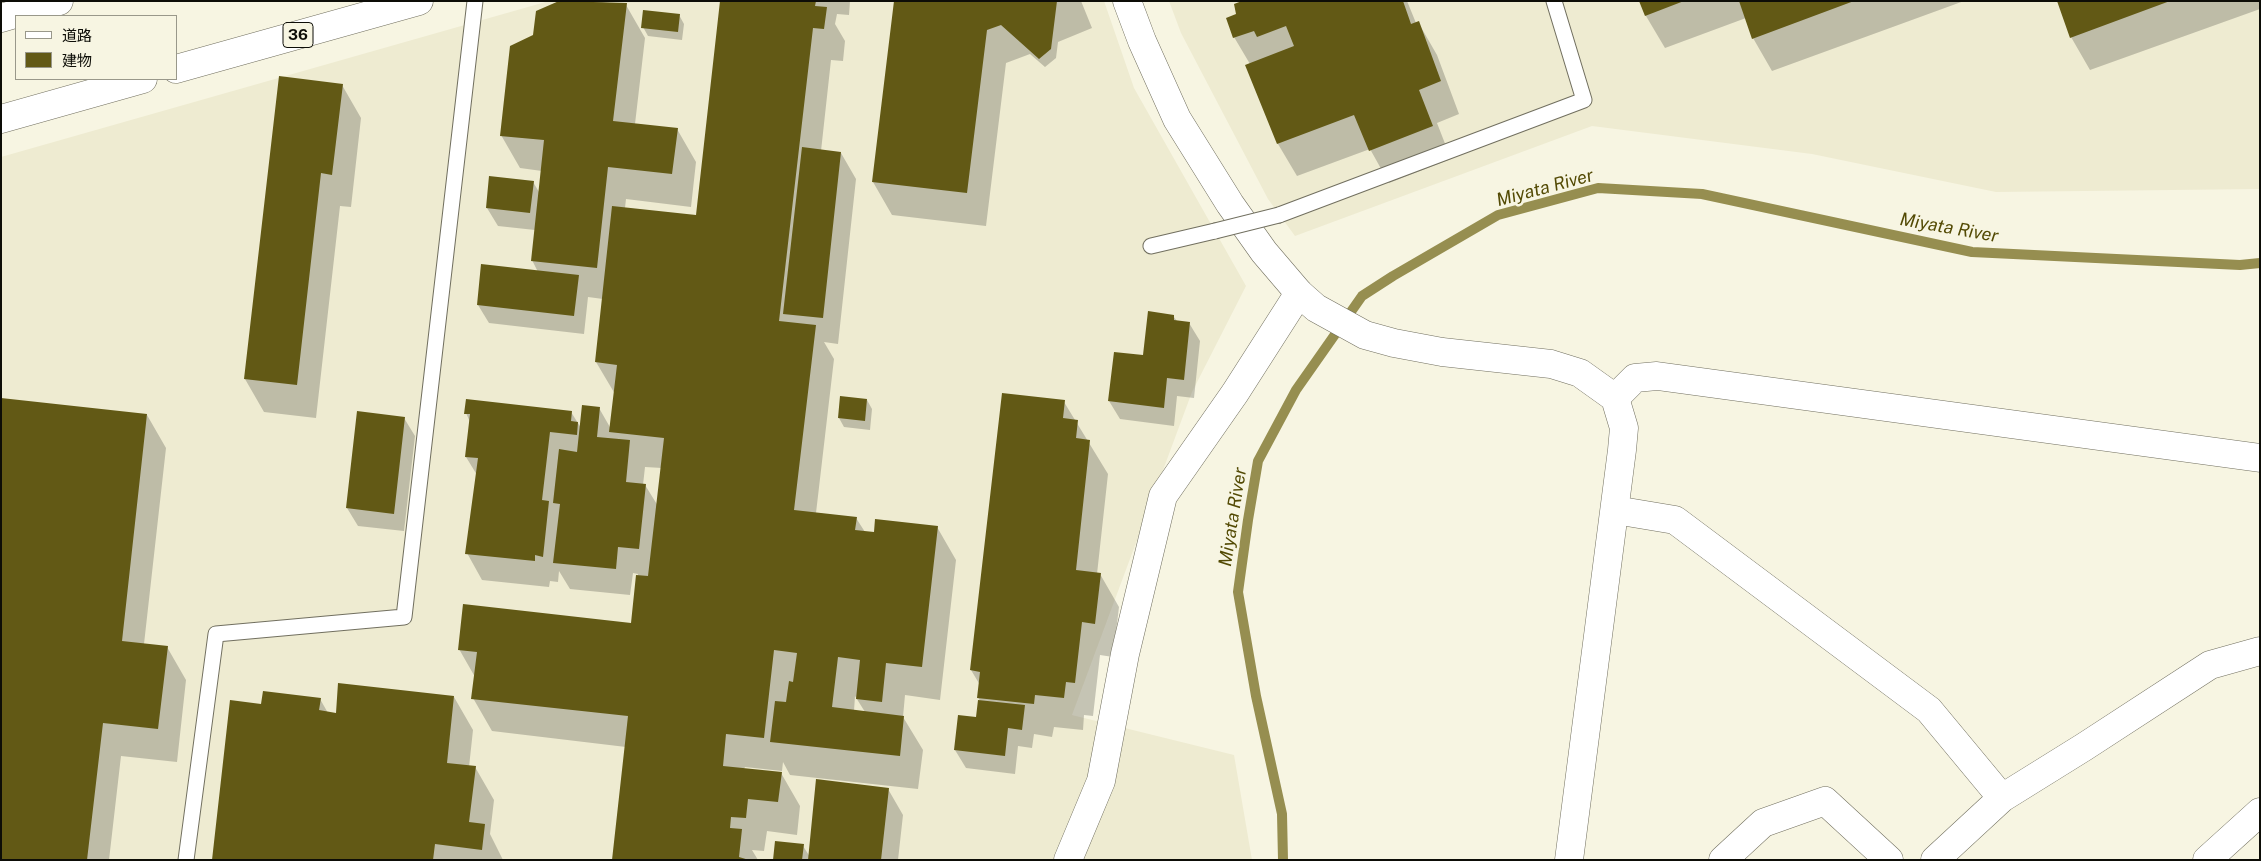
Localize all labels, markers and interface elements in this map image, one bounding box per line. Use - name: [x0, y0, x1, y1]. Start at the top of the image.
- legend: [15, 15, 178, 80]
- road number: 36: [283, 22, 313, 48]
- text: 道路: [62, 27, 92, 44]
- text: 建物: [62, 52, 92, 69]
- water label: Miyata River: [1494, 165, 1596, 211]
- water label: Miyata River: [1898, 209, 2000, 247]
- water label: Miyata River: [1215, 466, 1251, 568]

